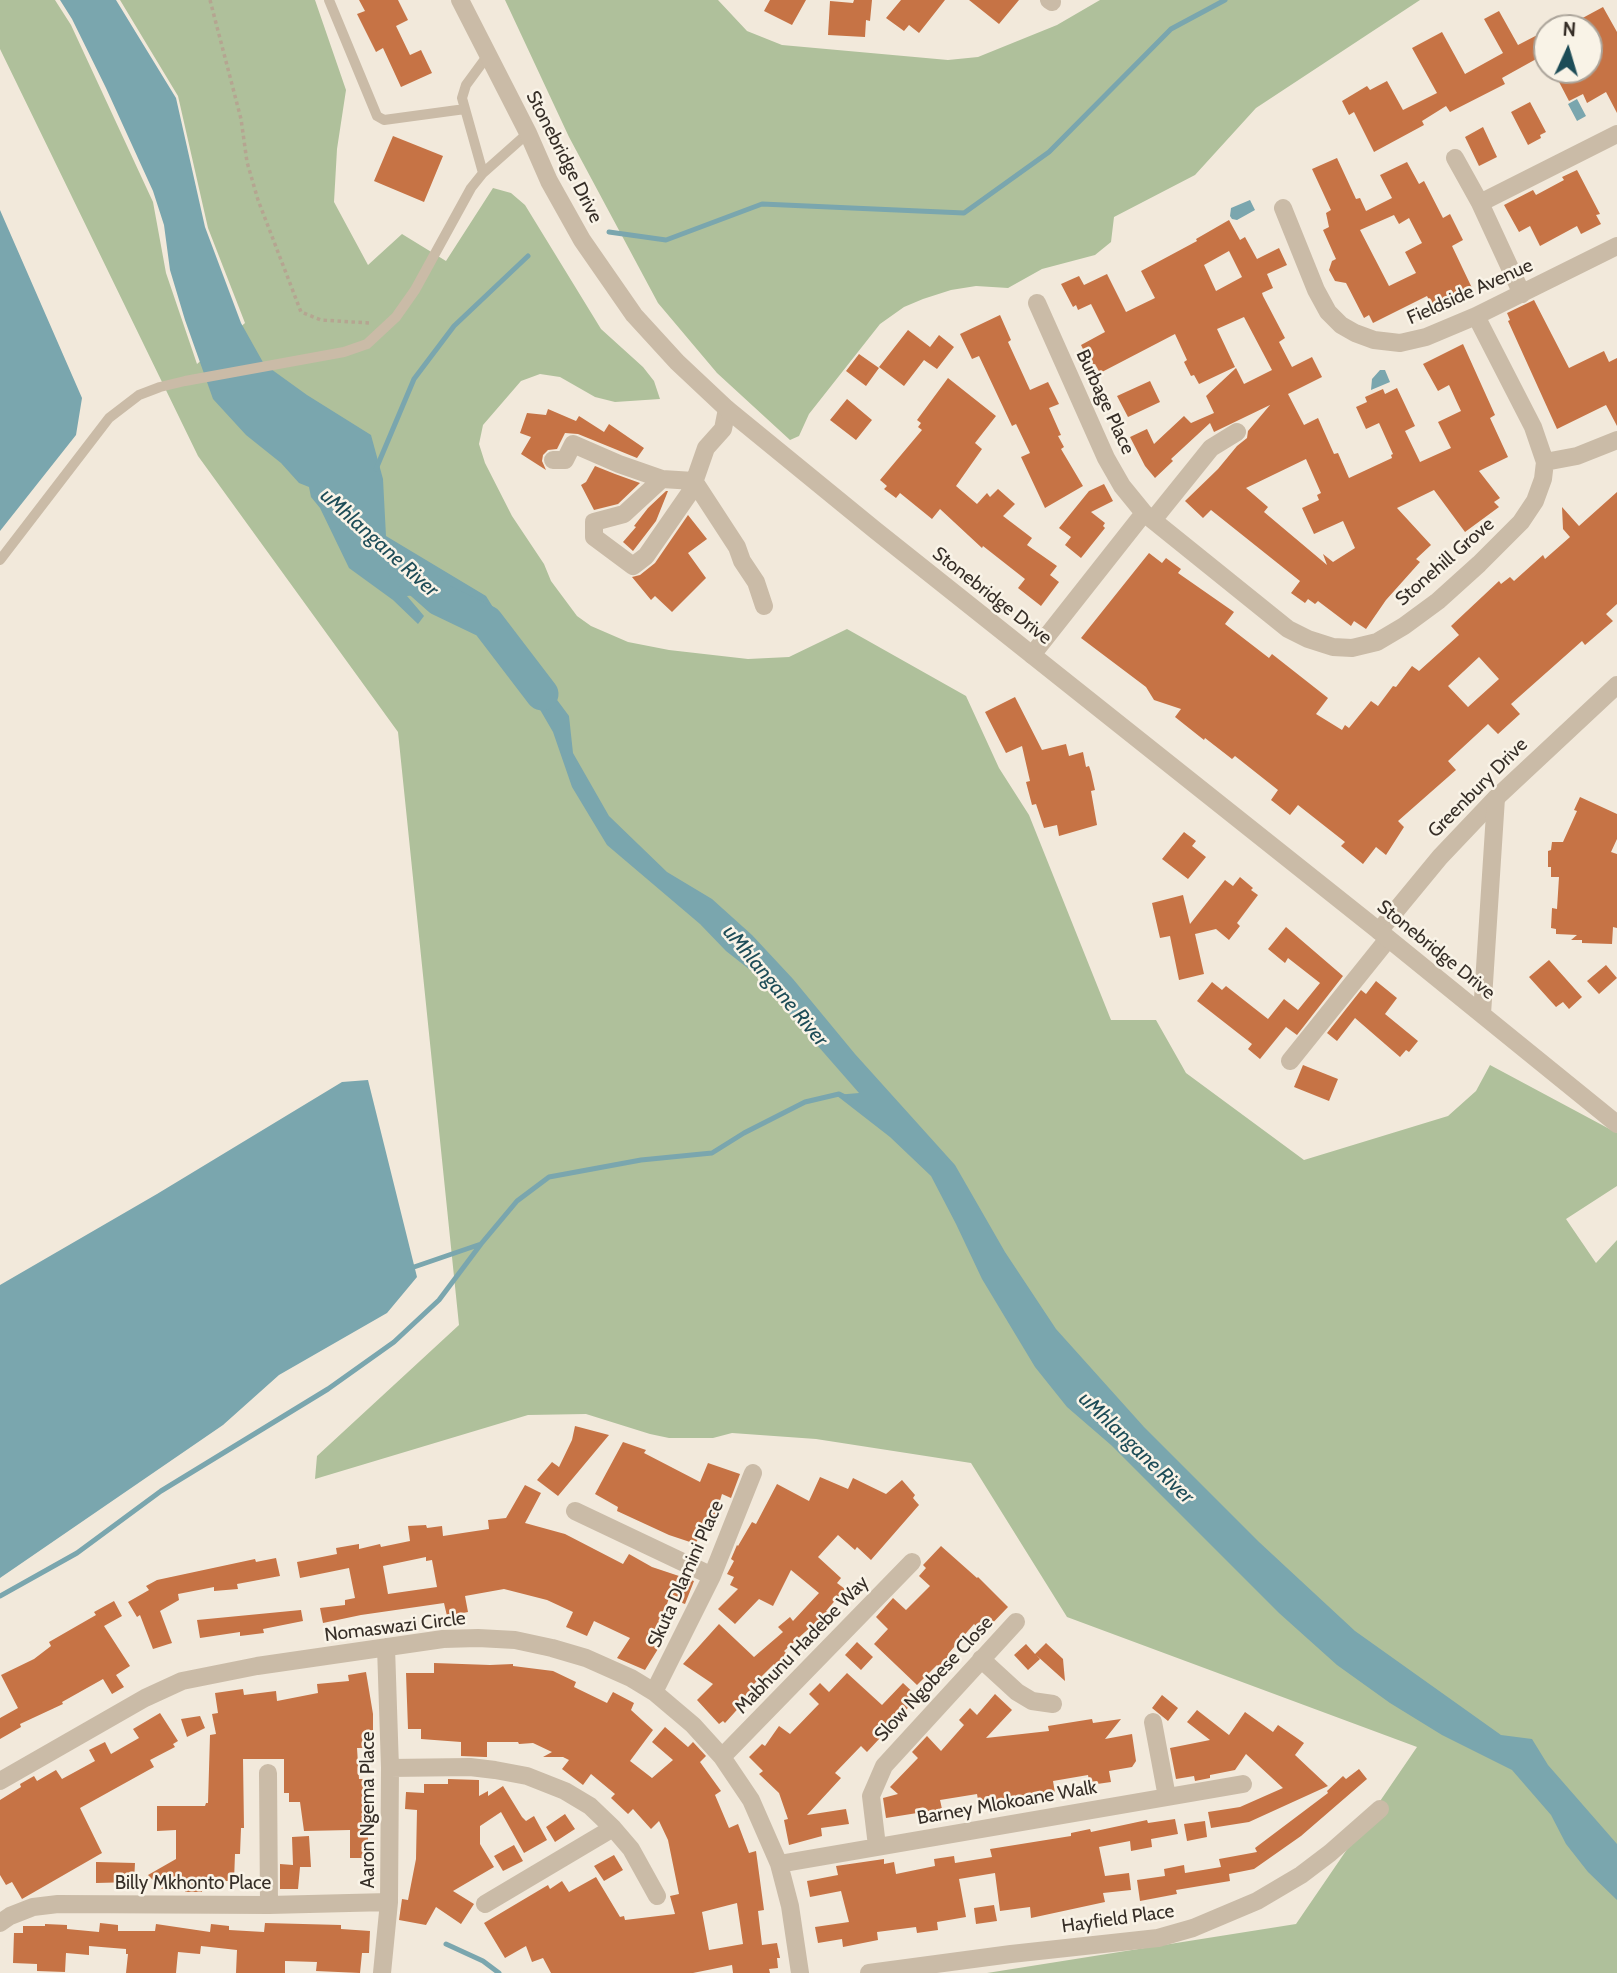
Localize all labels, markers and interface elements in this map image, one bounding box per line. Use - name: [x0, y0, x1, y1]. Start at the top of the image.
- north arrow: [1533, 14, 1603, 84]
- text: N: [1562, 18, 1577, 41]
- street label: Stonebridge Drive: [521, 87, 607, 227]
- street label: Fieldside Avenue: [1404, 254, 1536, 330]
- street label: Burbage Place: [1071, 346, 1139, 458]
- water label: uMhlangane River: [315, 483, 443, 603]
- street label: Stonehill Grove: [1391, 513, 1499, 611]
- street label: Stonebridge Drive: [928, 542, 1056, 650]
- street label: Greenbury Drive: [1423, 733, 1533, 843]
- street label: Stonebridge Drive: [1372, 895, 1500, 1005]
- water label: uMhlangane River: [717, 920, 833, 1052]
- water label: uMhlangane River: [1073, 1387, 1199, 1509]
- street label: Skuta Dlamini Place: [643, 1497, 729, 1651]
- street label: Mabhunu Hadebe Way: [730, 1571, 874, 1719]
- street label: Nomaswazi Circle: [323, 1607, 467, 1647]
- street label: Slow Ngobese Close: [870, 1612, 998, 1746]
- street label: Aaron Ngema Place: [357, 1732, 379, 1888]
- street label: Barney Mlokoane Walk: [915, 1776, 1099, 1830]
- street label: Billy Mkhonto Place: [115, 1872, 271, 1894]
- street label: Hayfield Place: [1060, 1900, 1176, 1938]

